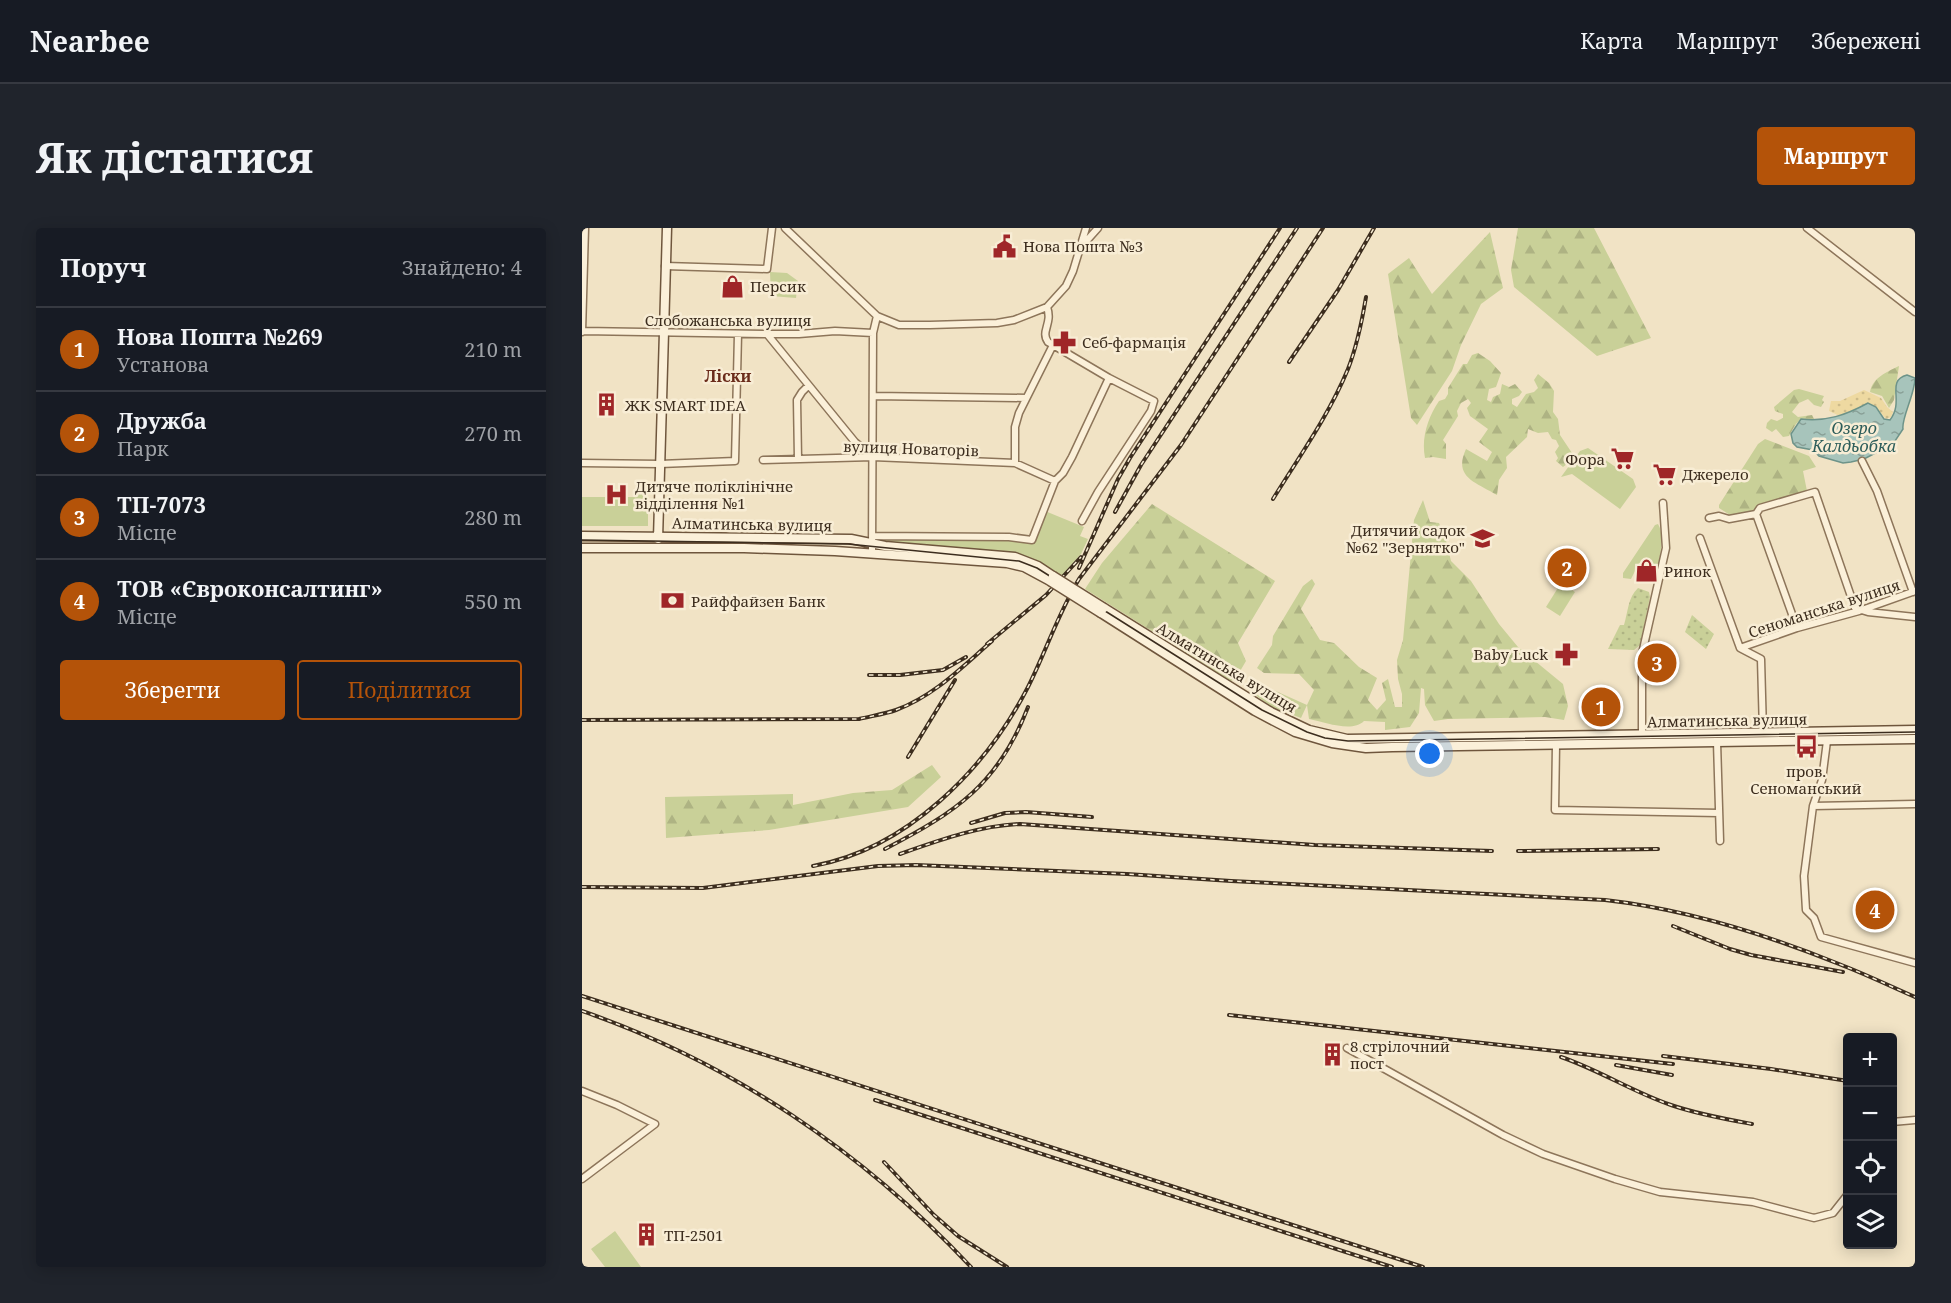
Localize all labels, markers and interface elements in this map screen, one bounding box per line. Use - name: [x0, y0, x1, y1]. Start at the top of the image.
- text: Nearbee: [30, 22, 150, 60]
- text: Карта: [1580, 27, 1643, 55]
- text: Маршрут: [1676, 27, 1778, 55]
- text: Збережені: [1811, 27, 1921, 55]
- button: Маршрут: [1757, 127, 1915, 185]
- text: Як дістатися: [36, 128, 313, 185]
- public building icon: Нова Пошта №3: [992, 233, 1018, 259]
- place label: Нова Пошта №3: [1023, 236, 1143, 256]
- text: Поруч: [60, 249, 146, 285]
- text: Знайдено: 4: [402, 254, 522, 281]
- shop icon: Персик: [719, 273, 745, 299]
- place label: Персик: [750, 276, 806, 296]
- street label: Слобожанська вулиця: [645, 310, 811, 330]
- text: Нова Пошта №269: [117, 321, 323, 351]
- pharmacy icon: Себ-фармація: [1051, 329, 1077, 355]
- place label: Себ-фармація: [1082, 332, 1186, 352]
- text: 1: [74, 336, 85, 363]
- text: 210 m: [464, 336, 522, 363]
- text: Установа: [117, 351, 209, 378]
- district label: Ліски: [705, 365, 752, 387]
- building icon: ЖК SMART IDEA: [594, 392, 620, 418]
- place label: ЖК SMART IDEA: [624, 395, 746, 415]
- text: Дружба: [117, 405, 207, 435]
- water label: Озеро Калдьобка: [1811, 417, 1896, 457]
- text: 2: [74, 420, 85, 447]
- text: 270 m: [464, 420, 522, 447]
- text: Парк: [117, 435, 169, 462]
- street label: вулиця Новаторів: [843, 436, 979, 460]
- supermarket icon: Фора: [1610, 446, 1636, 472]
- place label: Фора: [1565, 449, 1605, 469]
- supermarket icon: Джерело: [1651, 461, 1677, 487]
- place label: Джерело: [1682, 464, 1749, 484]
- place label: Дитяче поліклінічне відділення №1: [635, 476, 793, 513]
- hospital icon: Дитяче поліклінічне відділення №1: [604, 482, 630, 508]
- text: ТП-7073: [117, 489, 206, 519]
- text: 3: [74, 504, 85, 531]
- text: 280 m: [464, 504, 522, 531]
- street label: Алматинська вулиця: [672, 513, 832, 535]
- text: Місце: [117, 519, 177, 546]
- place label: Дитячий садок №62 "Зернятко": [1346, 520, 1465, 557]
- school or university icon: Дитячий садок №62 "Зернятко": [1470, 526, 1496, 552]
- pin: 2: [1548, 546, 1586, 590]
- shop icon: Ринок: [1633, 558, 1659, 584]
- place label: Ринок: [1664, 561, 1711, 581]
- text: ТОВ «Євроконсалтинг»: [117, 573, 383, 603]
- street label: Сеноманська вулиця: [1746, 574, 1902, 642]
- text: 4: [74, 588, 85, 615]
- text: 550 m: [464, 588, 522, 615]
- bank icon: Райффайзен Банк: [660, 588, 686, 614]
- place label: Райффайзен Банк: [691, 591, 825, 611]
- text: Місце: [117, 603, 177, 630]
- street label: Алматинська вулиця: [1153, 617, 1301, 717]
- pin: 3: [1638, 640, 1676, 686]
- pharmacy icon: Baby Luck: [1553, 641, 1579, 667]
- place label: Baby Luck: [1473, 644, 1548, 664]
- button: Зберегти: [60, 660, 285, 720]
- button: Поділитися: [297, 660, 522, 720]
- pin: 1: [1582, 684, 1620, 730]
- street label: Алматинська вулиця: [1647, 709, 1807, 731]
- bus stop icon: пров. Сеноманський: [1793, 734, 1819, 760]
- your location: [1415, 739, 1444, 768]
- place label: пров. Сеноманський: [1750, 761, 1862, 798]
- pin: 4: [1856, 888, 1894, 932]
- map controls: [1843, 1033, 1897, 1249]
- button: +: [1843, 1033, 1897, 1087]
- place label: 8 стрілочний пост: [1350, 1036, 1450, 1073]
- building icon: 8 стрілочний пост: [1319, 1042, 1345, 1068]
- button: −: [1843, 1087, 1897, 1141]
- button: locate: [1843, 1141, 1897, 1195]
- button: layers: [1843, 1195, 1897, 1249]
- building icon: ТП-2501: [633, 1222, 659, 1248]
- place label: ТП-2501: [664, 1225, 723, 1245]

